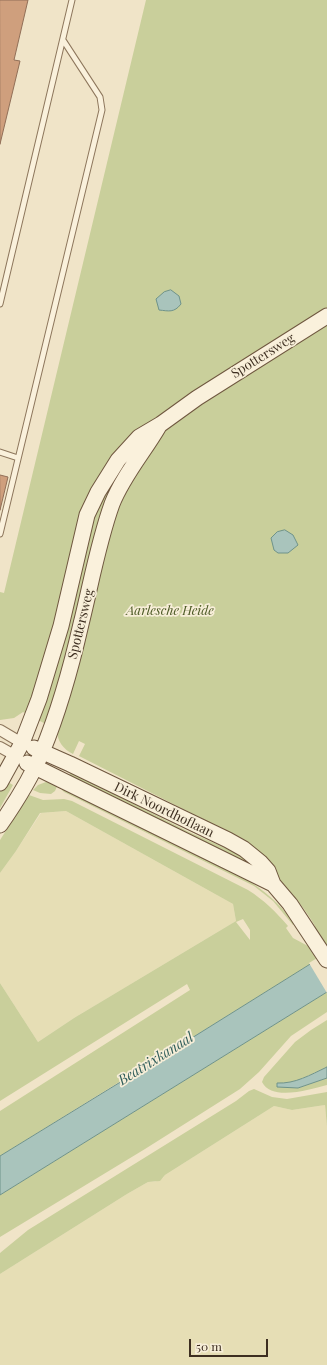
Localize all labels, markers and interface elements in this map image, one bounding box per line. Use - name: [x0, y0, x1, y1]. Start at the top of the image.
- street label: Spottersweg: [228, 330, 298, 382]
- street label: Spottersweg: [65, 587, 97, 661]
- park label: Aarlesche Heide: [126, 603, 214, 619]
- street label: Dirk Noordhoflaan: [112, 779, 216, 841]
- water label: Beatrixkanaal: [115, 1029, 197, 1089]
- scale bar: [191, 1331, 270, 1357]
- text: 50 m: [196, 1338, 222, 1354]

